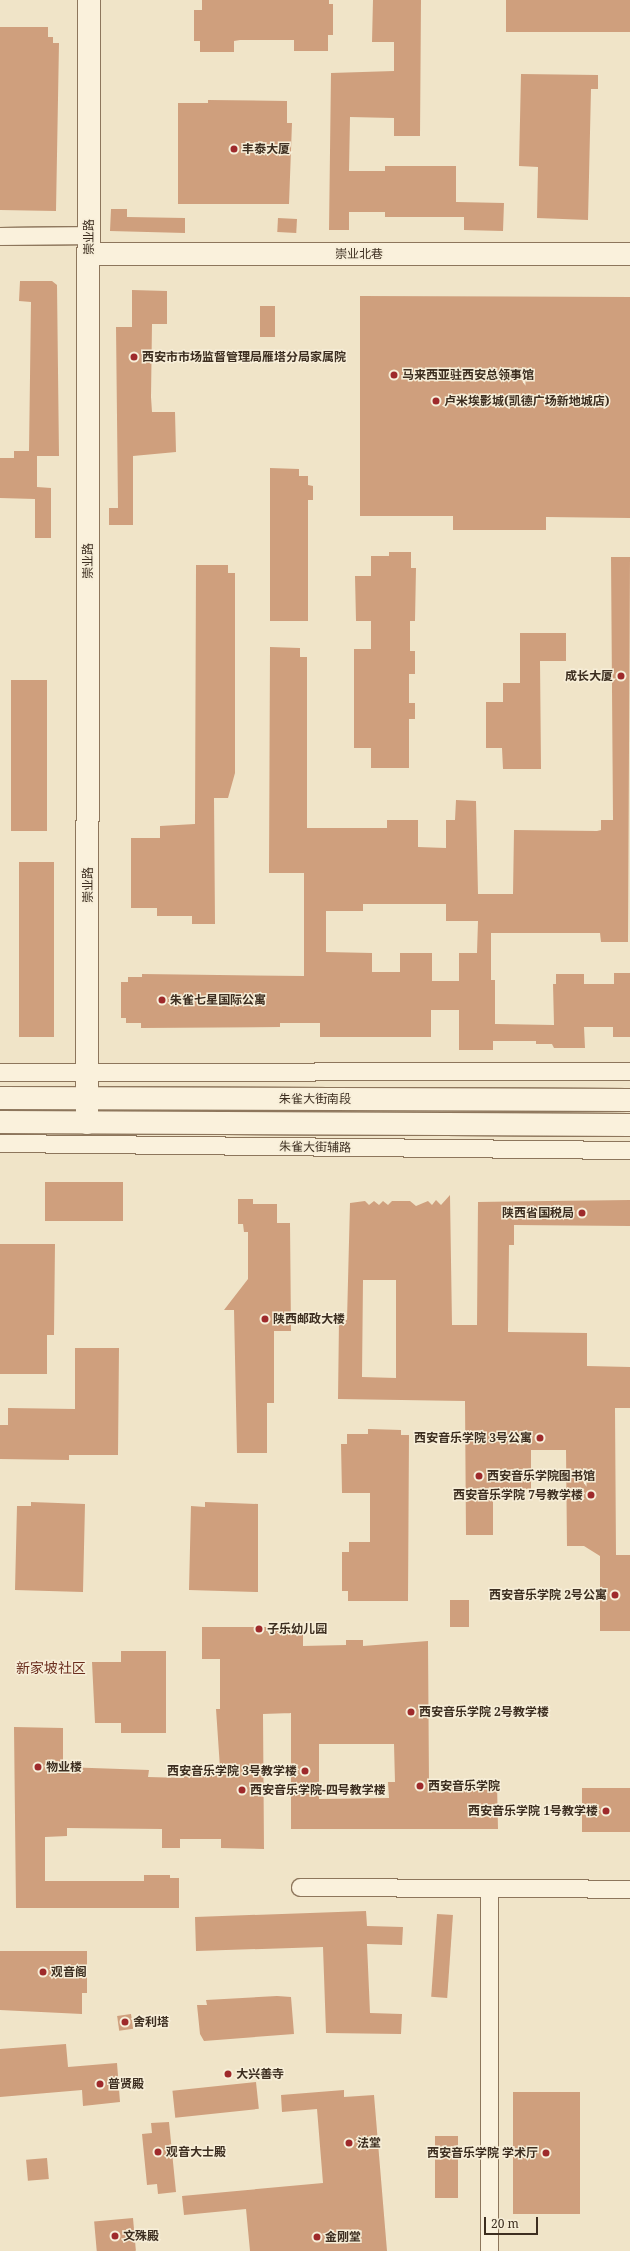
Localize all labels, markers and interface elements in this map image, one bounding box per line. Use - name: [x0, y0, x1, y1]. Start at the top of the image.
- place label: 丰泰大厦: [242, 142, 290, 156]
- marker: 丰泰大厦: [229, 144, 239, 154]
- street label: 崇业路: [82, 219, 96, 255]
- street label: 崇业北巷: [335, 247, 383, 261]
- place label: 西安市市场监督管理局雁塔分局家属院: [142, 350, 346, 364]
- marker: 西安市市场监督管理局雁塔分局家属院: [129, 352, 139, 362]
- place label: 马来西亚驻西安总领事馆: [402, 368, 534, 382]
- marker: 马来西亚驻西安总领事馆: [389, 370, 399, 380]
- place label: 卢米埃影城(凯德广场新地城店): [444, 394, 610, 408]
- marker: 卢米埃影城(凯德广场新地城店): [431, 396, 441, 406]
- street label: 崇业路: [81, 543, 95, 579]
- place label: 成长大厦: [565, 669, 613, 683]
- marker: 成长大厦: [616, 671, 626, 681]
- street label: 崇业路: [81, 867, 95, 903]
- place label: 朱雀七星国际公寓: [170, 993, 266, 1007]
- marker: 朱雀七星国际公寓: [157, 995, 167, 1005]
- street label: 朱雀大街南段: [279, 1092, 351, 1106]
- street label: 朱雀大街辅路: [279, 1139, 351, 1155]
- place label: 陕西省国税局: [502, 1206, 574, 1220]
- marker: 陕西省国税局: [577, 1208, 587, 1218]
- place label: 陕西邮政大楼: [273, 1312, 345, 1326]
- marker: 陕西邮政大楼: [260, 1314, 270, 1324]
- place label: 西安音乐学院 3号公寓: [414, 1431, 532, 1445]
- marker: 西安音乐学院 3号公寓: [535, 1433, 545, 1443]
- place label: 西安音乐学院图书馆: [487, 1469, 595, 1483]
- marker: 西安音乐学院图书馆: [474, 1471, 484, 1481]
- place label: 西安音乐学院 7号教学楼: [453, 1488, 583, 1502]
- marker: 西安音乐学院 7号教学楼: [586, 1490, 596, 1500]
- place label: 西安音乐学院 2号公寓: [489, 1588, 607, 1602]
- marker: 西安音乐学院 2号公寓: [610, 1590, 620, 1600]
- place label: 子乐幼儿园: [267, 1622, 327, 1636]
- marker: 子乐幼儿园: [254, 1624, 264, 1634]
- district label: 新家坡社区: [16, 1660, 86, 1676]
- place label: 西安音乐学院 2号教学楼: [419, 1705, 549, 1719]
- marker: 西安音乐学院 2号教学楼: [406, 1707, 416, 1717]
- place label: 物业楼: [46, 1760, 82, 1774]
- marker: 物业楼: [33, 1762, 43, 1772]
- place label: 西安音乐学院 3号教学楼: [167, 1764, 297, 1778]
- marker: 西安音乐学院 3号教学楼: [300, 1766, 310, 1776]
- place label: 西安音乐学院: [428, 1779, 500, 1793]
- marker: 西安音乐学院: [415, 1781, 425, 1791]
- place label: 西安音乐学院-四号教学楼: [250, 1783, 386, 1797]
- marker: 西安音乐学院-四号教学楼: [237, 1785, 247, 1795]
- place label: 西安音乐学院 1号教学楼: [468, 1804, 598, 1818]
- marker: 西安音乐学院 1号教学楼: [601, 1806, 611, 1816]
- place label: 观音阁: [51, 1965, 87, 1979]
- marker: 观音阁: [38, 1967, 48, 1977]
- place label: 舍利塔: [133, 2015, 169, 2029]
- marker: 舍利塔: [120, 2017, 130, 2027]
- place label: 大兴善寺: [236, 2067, 284, 2081]
- marker: 大兴善寺: [223, 2069, 233, 2079]
- place label: 普贤殿: [108, 2077, 144, 2091]
- marker: 普贤殿: [95, 2079, 105, 2089]
- place label: 法堂: [357, 2136, 381, 2150]
- marker: 法堂: [344, 2138, 354, 2148]
- place label: 观音大士殿: [166, 2145, 226, 2159]
- place label: 西安音乐学院 学术厅: [427, 2146, 538, 2160]
- marker: 观音大士殿: [153, 2147, 163, 2157]
- marker: 西安音乐学院 学术厅: [541, 2148, 551, 2158]
- scale bar: [486, 2209, 540, 2235]
- text: 20 m: [491, 2215, 519, 2232]
- place label: 文殊殿: [123, 2229, 159, 2243]
- place label: 金刚堂: [325, 2230, 361, 2244]
- marker: 文殊殿: [110, 2231, 120, 2241]
- marker: 金刚堂: [312, 2232, 322, 2242]

